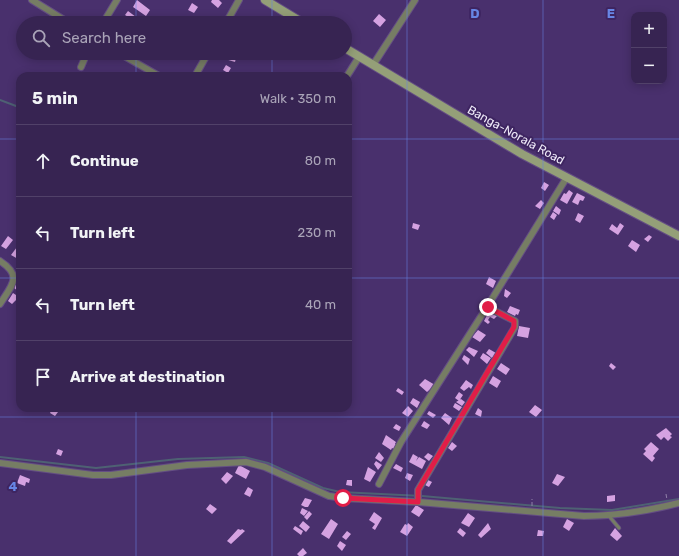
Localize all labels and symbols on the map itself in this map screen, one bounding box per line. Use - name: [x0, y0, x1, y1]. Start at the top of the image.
- text: D: [470, 6, 480, 21]
- text: E: [607, 6, 615, 21]
- street label: Banga-Norala Road: [465, 103, 567, 167]
- route end: [479, 298, 497, 316]
- text: 4: [9, 479, 18, 494]
- route start: [334, 489, 352, 507]

